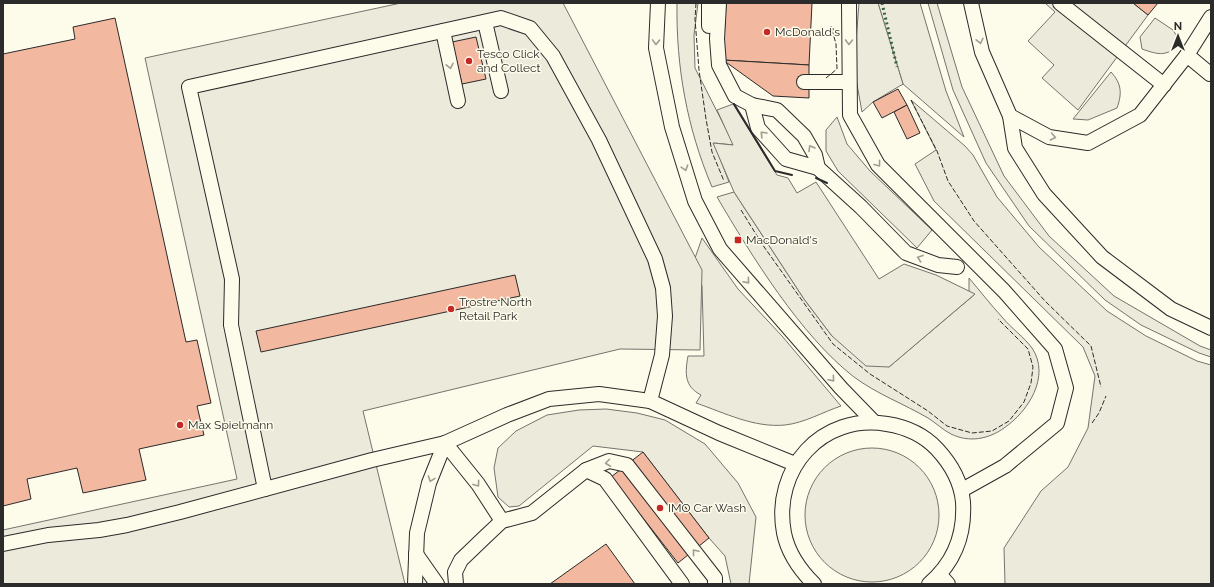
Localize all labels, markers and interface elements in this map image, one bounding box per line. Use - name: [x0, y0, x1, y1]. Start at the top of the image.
- north arrow: [1158, 16, 1198, 56]
- text: N: [1174, 20, 1182, 33]
- place label: McDonald's: [775, 25, 840, 39]
- marker: McDonald's: [762, 27, 772, 37]
- one-way arrow: [975, 38, 983, 44]
- one-way arrow: [652, 39, 661, 45]
- one-way arrow: [844, 39, 853, 45]
- place label: Tesco Click and Collect: [477, 47, 541, 75]
- marker: Tesco Click and Collect: [464, 56, 474, 66]
- one-way arrow: [446, 63, 454, 69]
- one-way arrow: [761, 132, 768, 139]
- one-way arrow: [1050, 133, 1057, 141]
- one-way arrow: [809, 145, 816, 152]
- one-way arrow: [874, 160, 881, 167]
- one-way arrow: [680, 165, 689, 172]
- place label: MacDonald's: [746, 233, 818, 247]
- marker: MacDonald's: [733, 235, 743, 245]
- one-way arrow: [916, 255, 923, 263]
- one-way arrow: [742, 276, 749, 283]
- place label: Trostre North Retail Park: [459, 295, 532, 323]
- marker: Trostre North Retail Park: [446, 304, 456, 314]
- one-way arrow: [828, 374, 835, 381]
- place label: Max Spielmann: [188, 418, 273, 432]
- marker: Max Spielmann: [175, 420, 185, 430]
- one-way arrow: [605, 459, 612, 468]
- one-way arrow: [427, 475, 435, 482]
- one-way arrow: [473, 480, 480, 487]
- place label: IMO Car Wash: [668, 501, 746, 515]
- marker: IMO Car Wash: [655, 503, 665, 513]
- one-way arrow: [692, 550, 699, 557]

